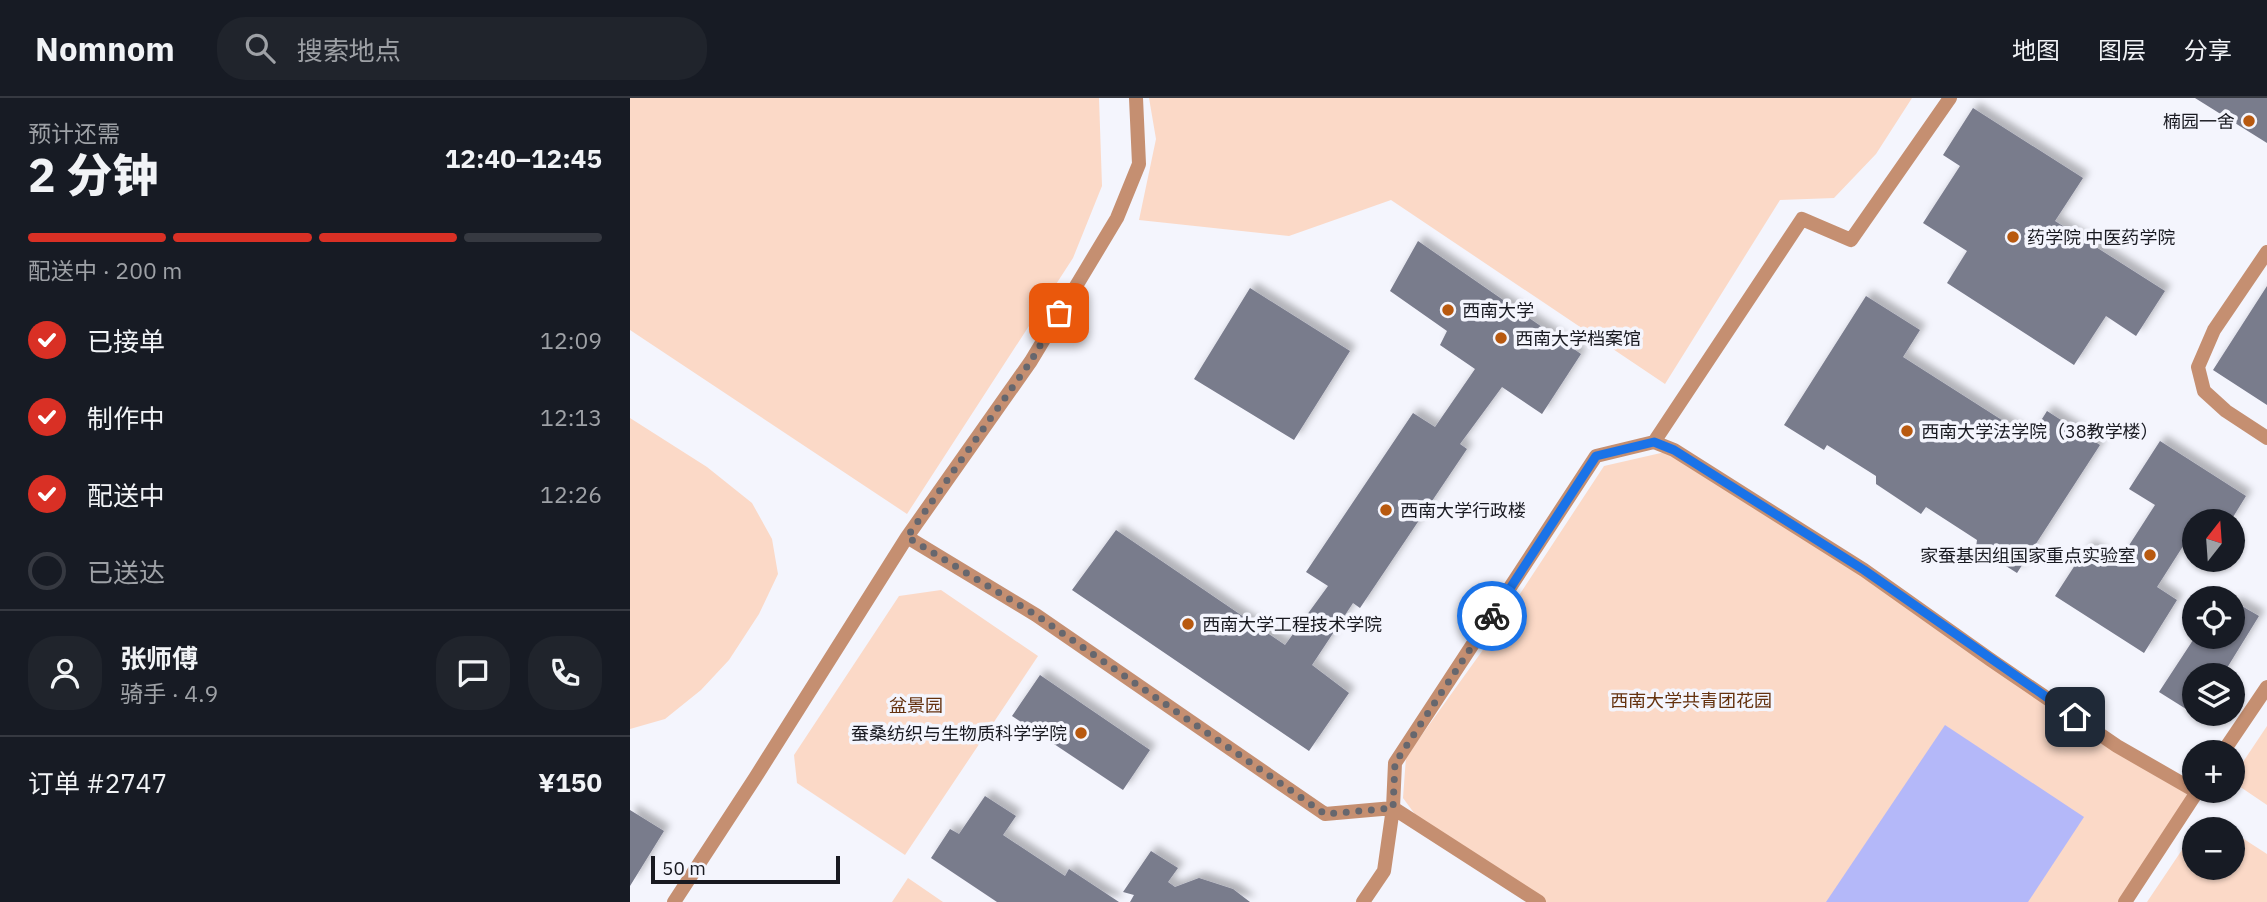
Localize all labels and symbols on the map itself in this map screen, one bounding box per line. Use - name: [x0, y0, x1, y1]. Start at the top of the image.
- place label: 楠园一舍: [2163, 110, 2235, 133]
- marker: 楠园一舍: [2241, 113, 2257, 129]
- place label: 药学院 中医药学院: [2027, 226, 2175, 249]
- marker: 药学院 中医药学院: [2005, 229, 2021, 245]
- pin: [1029, 283, 1089, 343]
- place label: 西南大学: [1462, 299, 1534, 322]
- marker: 西南大学: [1440, 302, 1456, 318]
- place label: 西南大学档案馆: [1515, 327, 1641, 350]
- marker: 西南大学档案馆: [1493, 330, 1509, 346]
- place label: 西南大学法学院（38教学楼）: [1921, 420, 2159, 443]
- marker: 西南大学法学院（38教学楼）: [1899, 423, 1915, 439]
- place label: 西南大学行政楼: [1400, 499, 1526, 522]
- marker: 西南大学行政楼: [1378, 502, 1394, 518]
- north arrow: [2182, 509, 2245, 572]
- place label: 家蚕基因组国家重点实验室: [1920, 544, 2136, 567]
- marker: 家蚕基因组国家重点实验室: [2142, 547, 2158, 563]
- courier: [1457, 581, 1527, 651]
- place label: 西南大学工程技术学院: [1202, 613, 1382, 636]
- marker: 西南大学工程技术学院: [1180, 616, 1196, 632]
- pin: [2045, 687, 2105, 747]
- park label: 西南大学共青团花园: [1610, 689, 1772, 712]
- park label: 盆景园: [889, 694, 943, 717]
- place label: 蚕桑纺织与生物质科学学院: [851, 722, 1067, 745]
- marker: 蚕桑纺织与生物质科学学院: [1073, 725, 1089, 741]
- scale bar: [651, 853, 840, 885]

